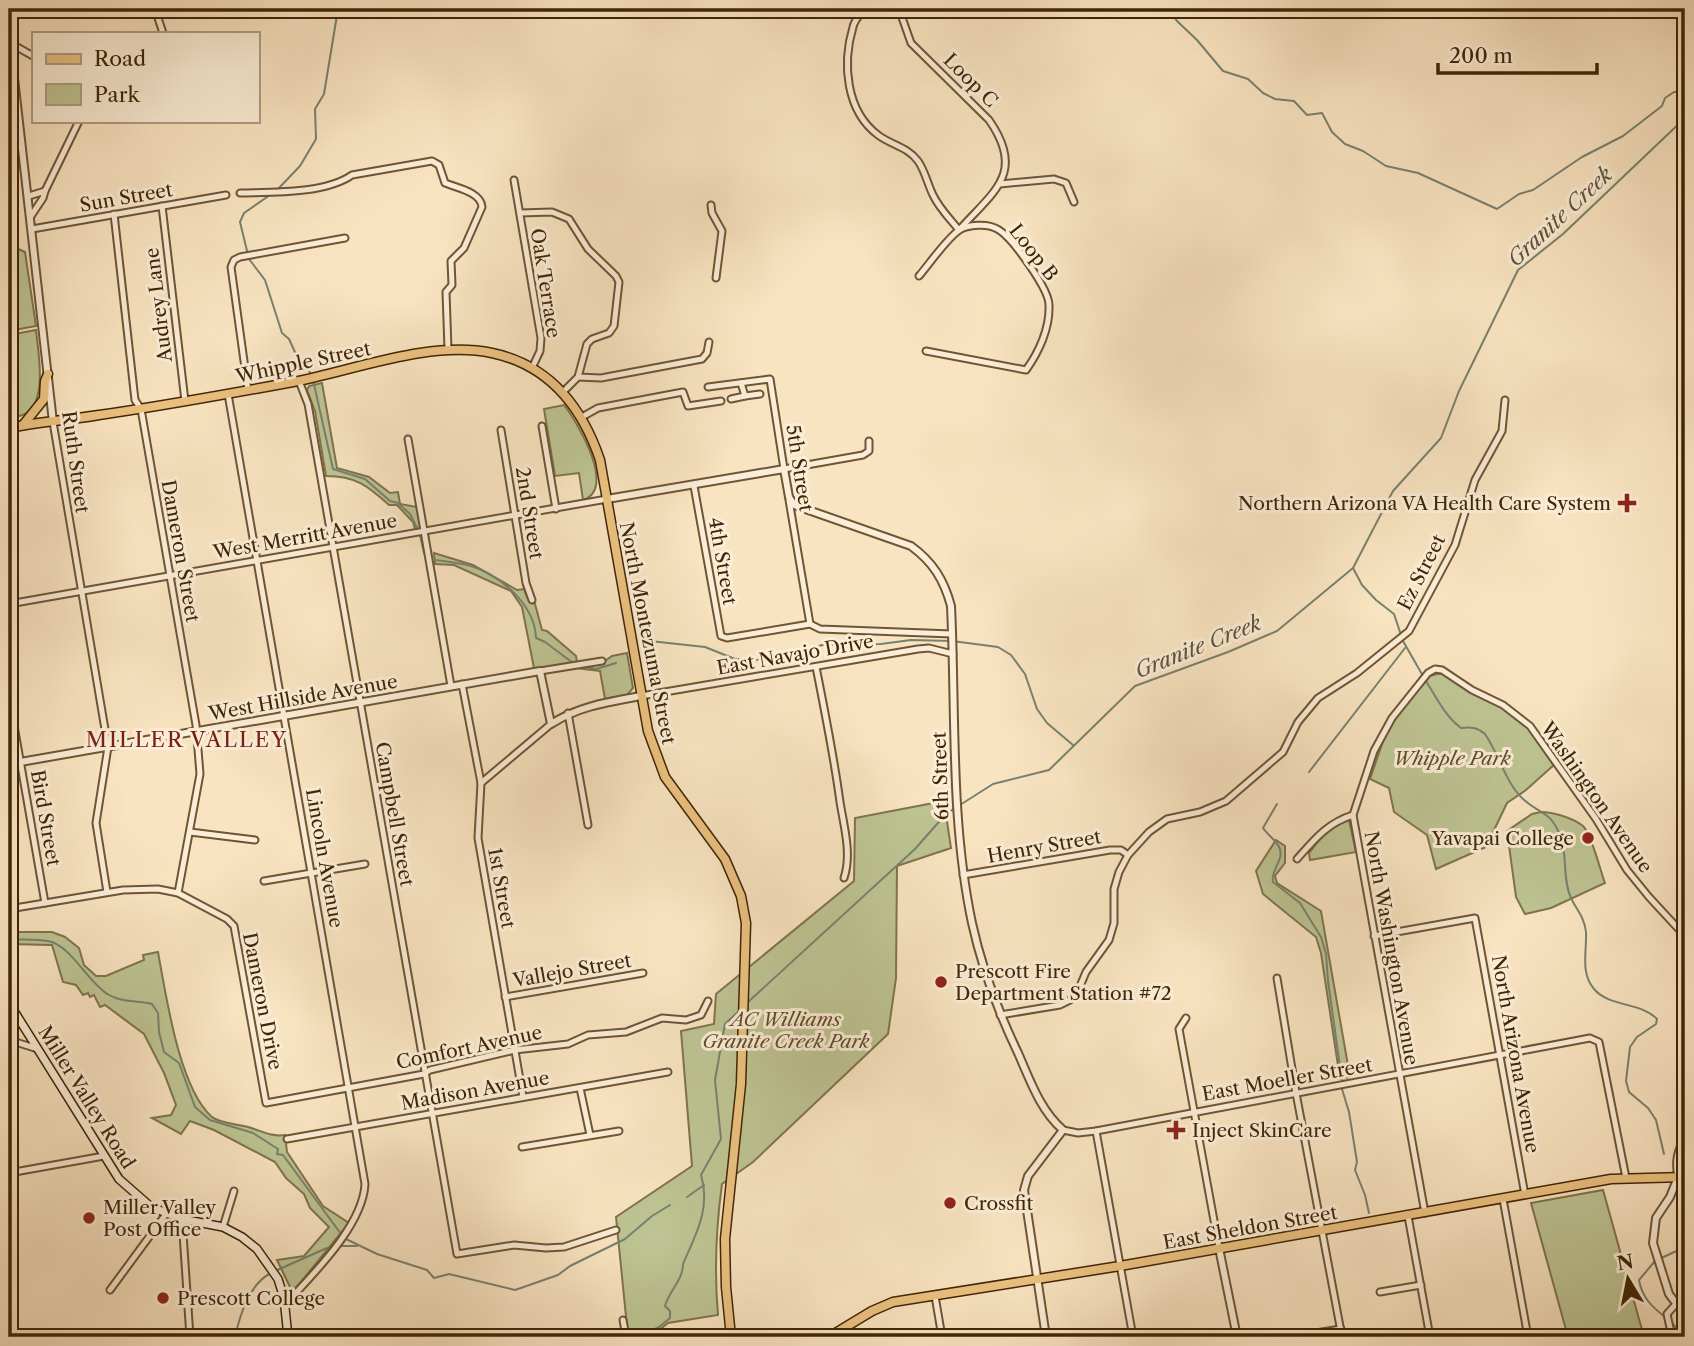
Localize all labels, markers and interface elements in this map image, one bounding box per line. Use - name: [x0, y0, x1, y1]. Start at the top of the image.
- legend: [32, 32, 259, 122]
- scale bar: [1438, 32, 1598, 76]
- text: 200 m: [1449, 43, 1513, 68]
- text: Road: [94, 46, 146, 71]
- street label: Loop C: [939, 48, 1003, 112]
- text: Park: [94, 82, 140, 107]
- water label: Granite Creek: [1502, 162, 1617, 271]
- street label: Sun Street: [78, 178, 175, 217]
- street label: Loop B: [1004, 219, 1063, 285]
- street label: Oak Terrace: [525, 227, 566, 339]
- street label: Audrey Lane: [140, 246, 177, 364]
- street label: Whipple Street: [232, 337, 373, 388]
- street label: Ruth Street: [57, 409, 94, 515]
- street label: 5th Street: [781, 423, 818, 514]
- street label: 2nd Street: [511, 465, 548, 561]
- street label: Dameron Street: [157, 478, 204, 624]
- place label: Northern Arizona VA Health Care System: [1238, 492, 1611, 515]
- marker: Northern Arizona VA Health Care System: [1617, 493, 1637, 513]
- street label: West Merritt Avenue: [210, 509, 399, 564]
- street label: 4th Street: [703, 516, 742, 607]
- street label: North Montezuma Street: [615, 520, 680, 747]
- street label: Ez Street: [1393, 530, 1450, 614]
- water label: Granite Creek: [1131, 610, 1265, 683]
- street label: East Navajo Drive: [715, 629, 875, 680]
- street label: West Hillside Avenue: [206, 670, 399, 726]
- street label: Washington Avenue: [1535, 717, 1657, 877]
- district label: MILLER VALLEY: [86, 727, 288, 752]
- street label: 6th Street: [927, 731, 954, 821]
- street label: Campbell Street: [370, 740, 419, 888]
- park label: Whipple Park: [1393, 747, 1511, 770]
- street label: Bird Street: [26, 768, 65, 868]
- street label: Lincoln Avenue: [301, 787, 348, 930]
- street label: Henry Street: [985, 825, 1103, 868]
- place label: Yavapai College: [1431, 827, 1574, 850]
- street label: North Washington Avenue: [1360, 829, 1423, 1067]
- marker: Yavapai College: [1580, 830, 1596, 846]
- street label: 1st Street: [483, 846, 520, 931]
- street label: Dameron Drive: [238, 930, 287, 1072]
- street label: Vallejo Street: [510, 949, 633, 992]
- street label: North Arizona Avenue: [1487, 953, 1544, 1155]
- place label: Prescott Fire Department Station #72: [955, 960, 1172, 1005]
- marker: Prescott Fire Department Station #72: [933, 974, 949, 990]
- park label: AC Williams Granite Creek Park: [702, 1008, 870, 1053]
- street label: Miller Valley Road: [33, 1021, 140, 1173]
- street label: Comfort Avenue: [394, 1021, 544, 1074]
- street label: East Moeller Street: [1200, 1053, 1374, 1106]
- street label: Madison Avenue: [399, 1066, 551, 1115]
- place label: Inject SkinCare: [1192, 1119, 1332, 1142]
- marker: Inject SkinCare: [1166, 1120, 1186, 1140]
- place label: Crossfit: [964, 1192, 1034, 1215]
- marker: Crossfit: [942, 1195, 958, 1211]
- place label: Miller Valley Post Office: [103, 1196, 216, 1241]
- street label: East Sheldon Street: [1161, 1201, 1339, 1254]
- marker: Miller Valley Post Office: [81, 1210, 97, 1226]
- north arrow: [1592, 1244, 1662, 1314]
- text: N: [1615, 1250, 1635, 1276]
- place label: Prescott College: [177, 1287, 325, 1310]
- marker: Prescott College: [155, 1290, 171, 1306]

